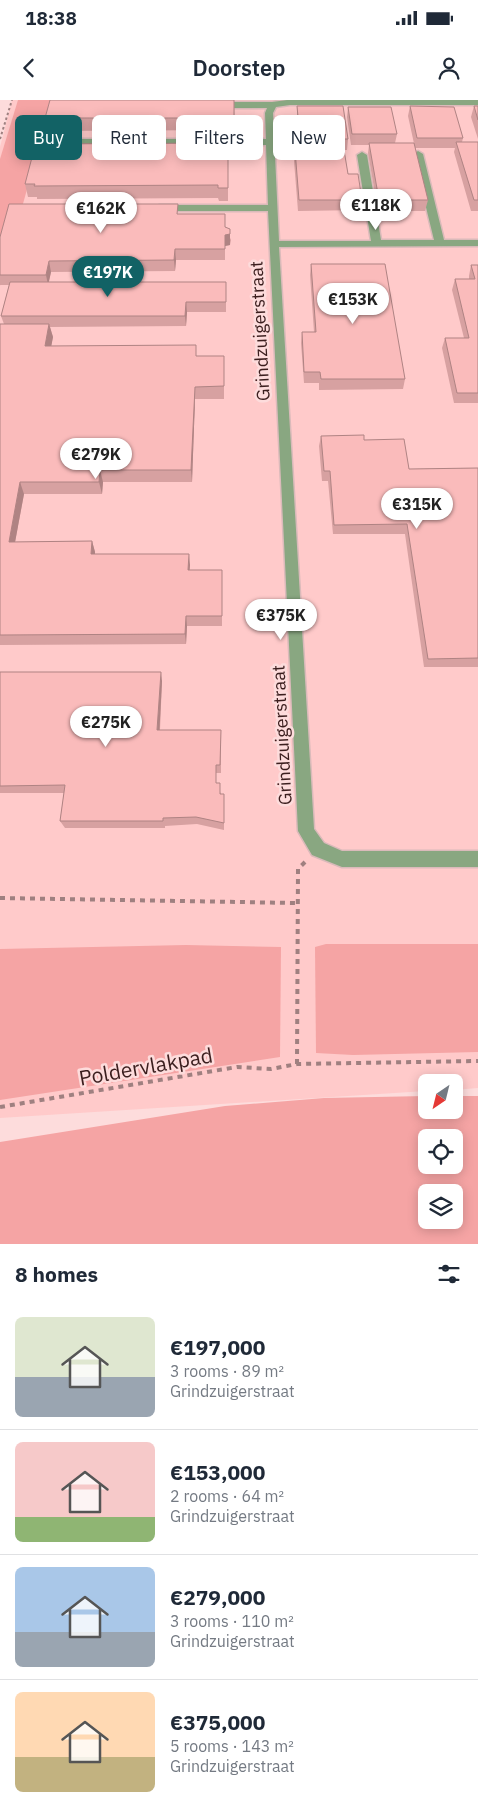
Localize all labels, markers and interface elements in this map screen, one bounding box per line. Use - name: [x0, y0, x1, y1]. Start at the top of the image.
- text: 18:38: [25, 6, 77, 30]
- text: Doorstep: [192, 53, 286, 82]
- icon: back: [15, 54, 43, 82]
- icon: person: [435, 54, 463, 82]
- chip: Buy: [15, 115, 82, 160]
- chip: Rent: [92, 115, 166, 160]
- chip: Filters: [176, 115, 263, 160]
- chip: New: [273, 115, 345, 160]
- pin: €118K: [341, 188, 411, 231]
- pin: €162K: [66, 192, 136, 234]
- text: €118K: [351, 195, 401, 215]
- text: €162K: [76, 198, 126, 218]
- pin: €197K: [73, 256, 143, 298]
- street label: Grindzuigerstraat: [244, 260, 275, 402]
- text: €197K: [83, 262, 133, 282]
- pin: €153K: [318, 282, 388, 325]
- text: €153K: [328, 289, 378, 309]
- pin: €279K: [61, 438, 131, 480]
- text: €279K: [71, 444, 121, 464]
- pin: €315K: [382, 488, 452, 530]
- text: €315K: [392, 494, 442, 514]
- pin: €375K: [246, 598, 316, 641]
- text: €375K: [256, 605, 306, 625]
- street label: Grindzuigerstraat: [266, 664, 297, 806]
- pin: €275K: [71, 706, 141, 748]
- text: €275K: [81, 712, 131, 732]
- street label: Poldervlakpad: [77, 1040, 215, 1092]
- north arrow: [418, 1074, 462, 1119]
- map controls: [418, 1074, 463, 1229]
- button: locate: [418, 1129, 463, 1174]
- button: layers: [418, 1184, 463, 1229]
- text: 8 homes: [15, 1260, 98, 1288]
- icon: filters: [435, 1260, 463, 1288]
- text: €197,000: [170, 1333, 265, 1361]
- icon: home: [55, 1337, 115, 1397]
- text: 3 rooms · 89 m²: [170, 1361, 284, 1381]
- text: Grindzuigerstraat: [170, 1381, 295, 1401]
- text: €153,000: [170, 1458, 265, 1486]
- icon: home: [55, 1462, 115, 1522]
- text: 2 rooms · 64 m²: [170, 1486, 284, 1506]
- text: Grindzuigerstraat: [170, 1506, 295, 1526]
- text: €279,000: [170, 1583, 265, 1611]
- icon: home: [55, 1587, 115, 1647]
- text: 3 rooms · 110 m²: [170, 1611, 294, 1631]
- text: Grindzuigerstraat: [170, 1631, 295, 1651]
- text: €375,000: [170, 1708, 265, 1736]
- icon: home: [55, 1712, 115, 1772]
- text: 5 rooms · 143 m²: [170, 1736, 294, 1756]
- text: Grindzuigerstraat: [170, 1756, 295, 1776]

